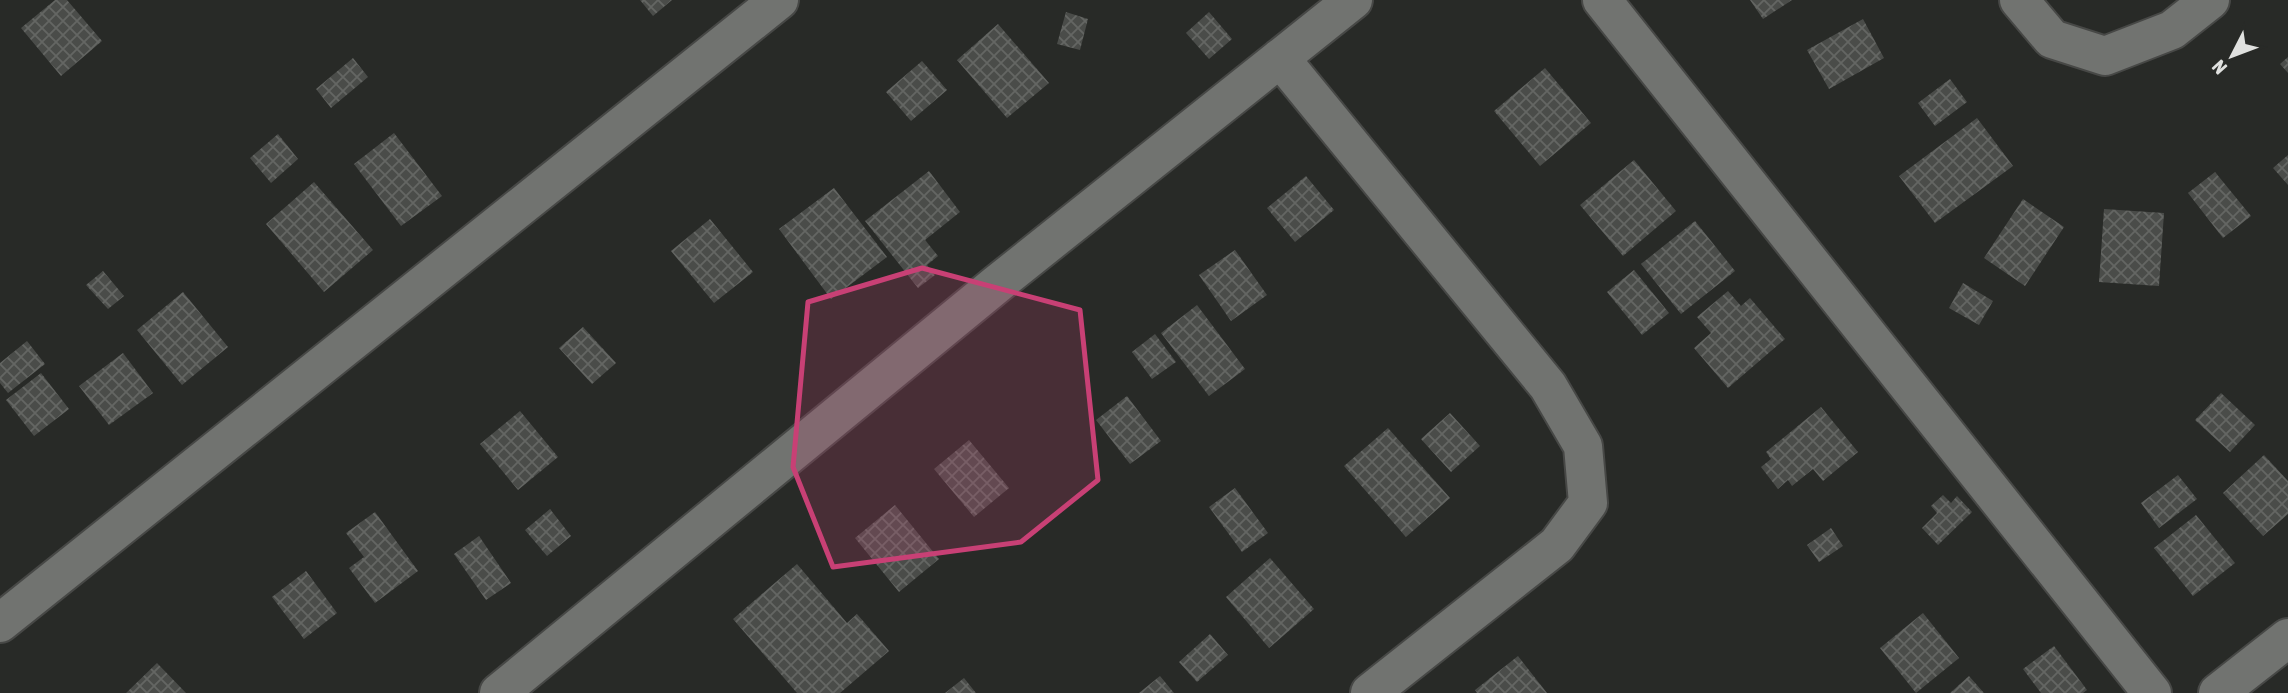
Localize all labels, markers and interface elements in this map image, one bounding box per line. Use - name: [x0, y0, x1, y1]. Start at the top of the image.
- north arrow: [2197, 21, 2267, 91]
- text: N: [2207, 56, 2231, 79]

